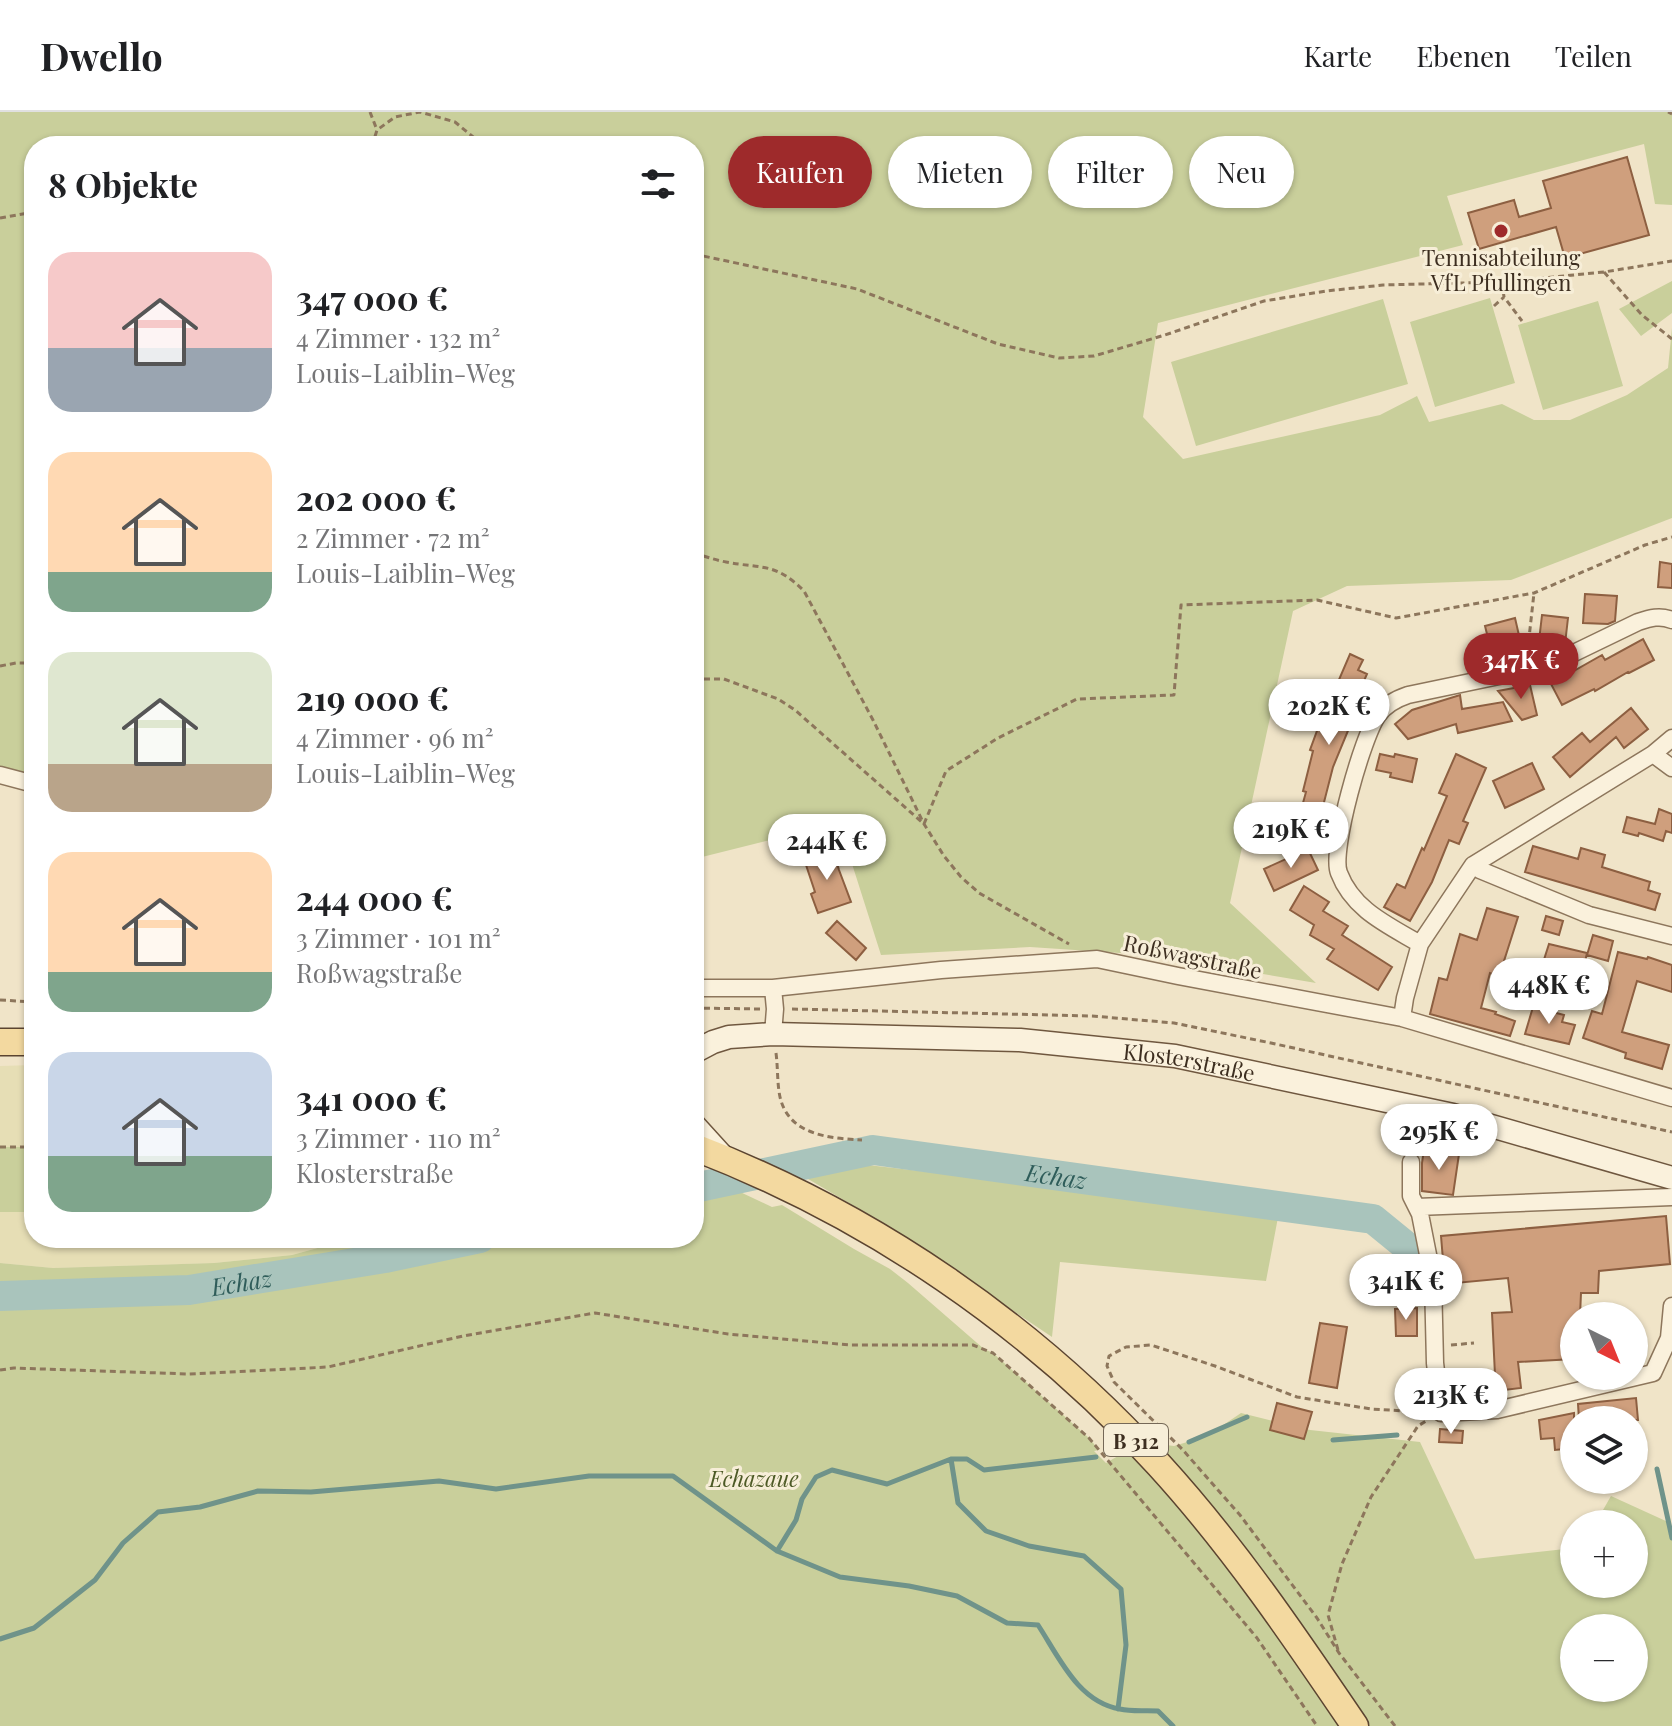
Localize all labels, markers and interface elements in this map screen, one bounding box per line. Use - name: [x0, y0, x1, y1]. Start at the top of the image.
- text: Dwello: [40, 30, 163, 81]
- text: Karte: [1303, 37, 1372, 74]
- text: Ebenen: [1416, 37, 1511, 74]
- text: Teilen: [1555, 37, 1632, 74]
- chip: Kaufen: [728, 136, 872, 208]
- chip: Mieten: [888, 136, 1032, 208]
- chip: Filter: [1048, 136, 1173, 208]
- chip: Neu: [1189, 136, 1294, 208]
- text: 8 Objekte: [48, 161, 198, 207]
- icon: filters: [636, 162, 680, 206]
- marker: Tennisabteilung VfL Pfullingen: [1492, 222, 1510, 240]
- place label: Tennisabteilung VfL Pfullingen: [1422, 242, 1581, 297]
- text: 347 000 €: [296, 274, 448, 320]
- icon: home: [112, 284, 208, 380]
- text: 4 Zimmer · 132 m²: [296, 320, 500, 355]
- text: Louis-Laiblin-Weg: [296, 355, 515, 390]
- text: 202 000 €: [296, 474, 457, 520]
- icon: home: [112, 484, 208, 580]
- text: 2 Zimmer · 72 m²: [296, 520, 490, 555]
- text: Louis-Laiblin-Weg: [296, 555, 515, 590]
- pin: 347K €: [1456, 633, 1586, 701]
- text: 347K €: [1482, 641, 1560, 676]
- text: 219 000 €: [296, 674, 449, 720]
- pin: 202K €: [1264, 679, 1394, 747]
- icon: home: [112, 684, 208, 780]
- text: 202K €: [1287, 687, 1371, 722]
- text: 4 Zimmer · 96 m²: [296, 720, 494, 755]
- text: Louis-Laiblin-Weg: [296, 755, 515, 790]
- pin: 219K €: [1226, 802, 1356, 870]
- text: 219K €: [1252, 810, 1330, 845]
- pin: 244K €: [762, 814, 892, 882]
- text: 244K €: [786, 822, 868, 857]
- text: 244 000 €: [296, 874, 453, 920]
- icon: home: [112, 884, 208, 980]
- text: 3 Zimmer · 101 m²: [296, 920, 501, 955]
- street label: Roßwagstraße: [1121, 927, 1265, 985]
- text: Roßwagstraße: [296, 955, 462, 990]
- pin: 448K €: [1484, 958, 1614, 1026]
- text: 448K €: [1507, 966, 1591, 1001]
- street label: Klosterstraße: [1122, 1036, 1258, 1088]
- text: 341 000 €: [296, 1074, 447, 1120]
- icon: home: [112, 1084, 208, 1180]
- pin: 295K €: [1374, 1104, 1504, 1172]
- text: 295K €: [1399, 1112, 1479, 1147]
- text: 3 Zimmer · 110 m²: [296, 1120, 501, 1155]
- text: Klosterstraße: [296, 1155, 454, 1190]
- water label: Echaz: [1023, 1155, 1090, 1196]
- pin: 341K €: [1341, 1254, 1471, 1322]
- water label: Echaz: [207, 1261, 275, 1302]
- text: 341K €: [1367, 1262, 1445, 1297]
- north arrow: [1560, 1302, 1648, 1390]
- map controls: [1560, 1302, 1648, 1702]
- pin: 213K €: [1386, 1368, 1516, 1436]
- text: 213K €: [1412, 1376, 1490, 1411]
- button: layers: [1560, 1406, 1648, 1494]
- road number: B 312: [1104, 1424, 1168, 1456]
- park label: Echazaue: [708, 1463, 799, 1493]
- button: +: [1560, 1510, 1648, 1598]
- button: −: [1560, 1614, 1648, 1702]

